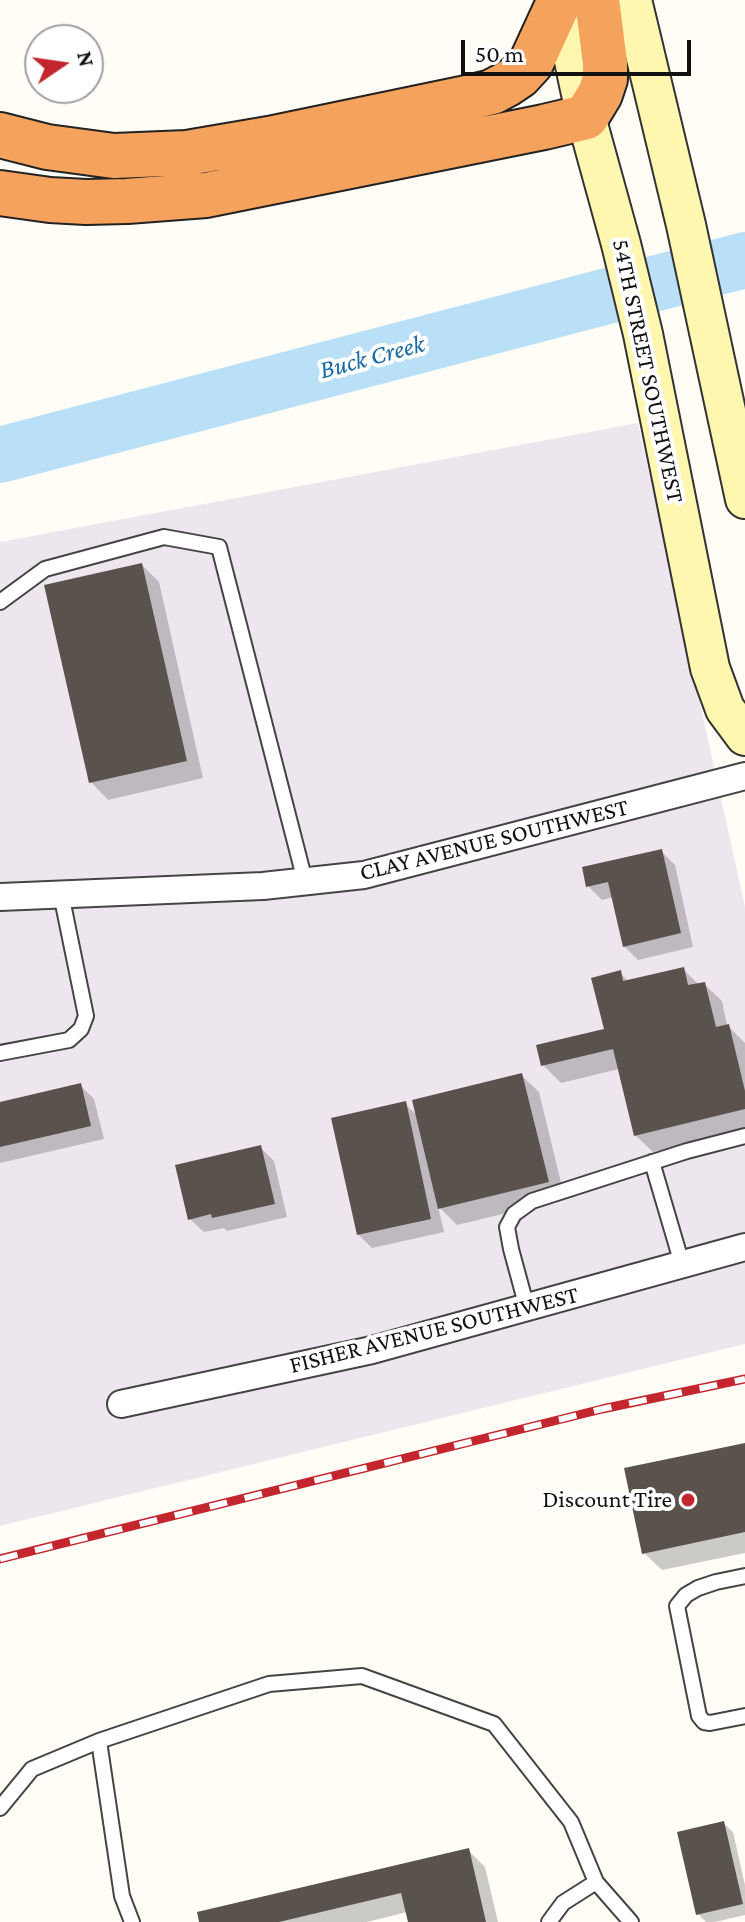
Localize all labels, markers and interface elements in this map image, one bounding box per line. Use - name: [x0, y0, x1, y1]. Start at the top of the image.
- north arrow: [24, 24, 104, 104]
- scale bar: [465, 24, 695, 74]
- text: 50 m: [475, 40, 524, 67]
- text: N: [72, 49, 100, 69]
- street label: 54TH STREET SOUTHWEST: [606, 237, 690, 505]
- water label: Buck Creek: [316, 328, 428, 386]
- street label: CLAY AVENUE SOUTHWEST: [357, 793, 631, 887]
- street label: FISHER AVENUE SOUTHWEST: [287, 1280, 581, 1380]
- place label: Discount Tire: [543, 1486, 672, 1514]
- marker: Discount Tire: [679, 1491, 697, 1509]

